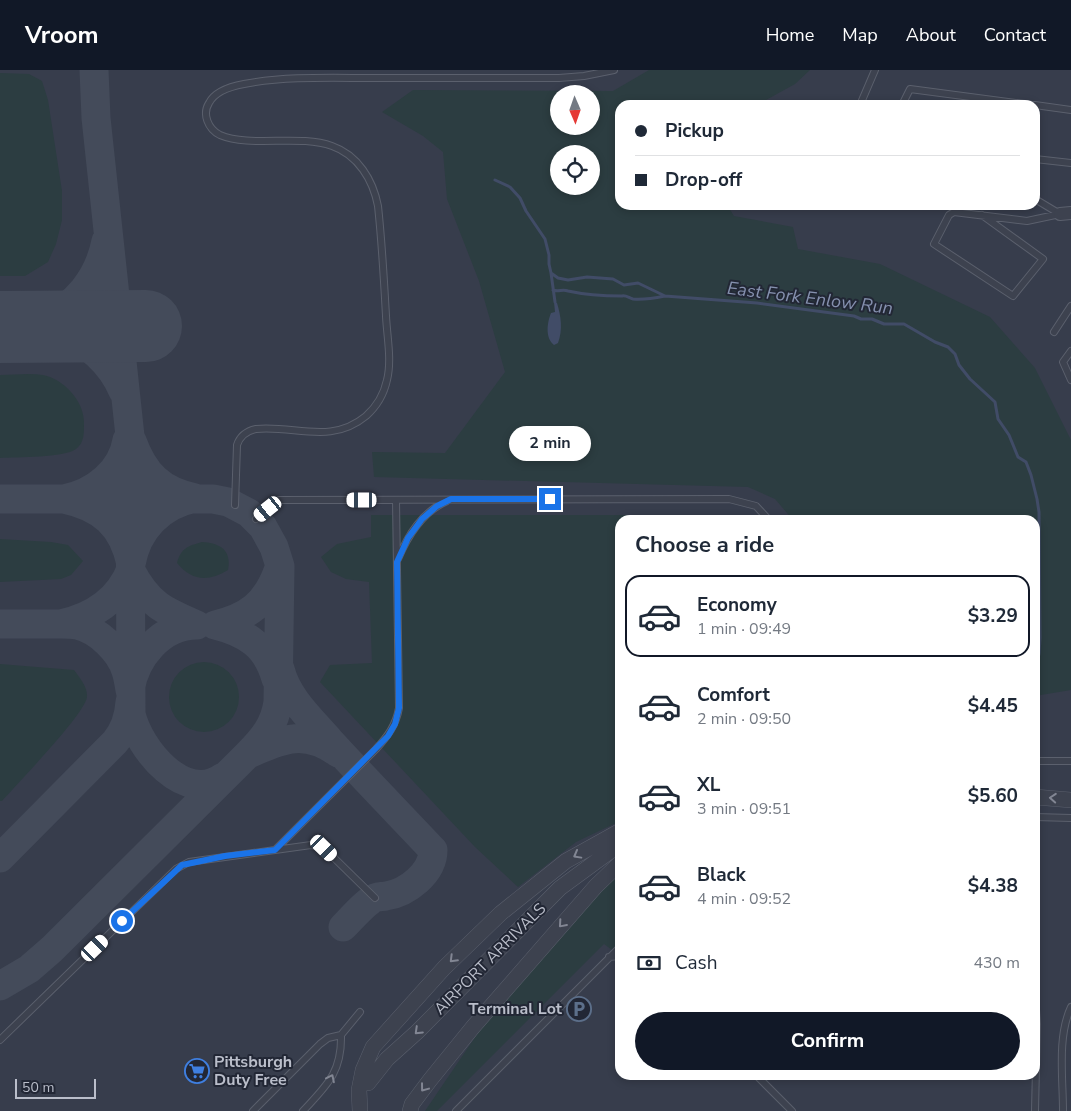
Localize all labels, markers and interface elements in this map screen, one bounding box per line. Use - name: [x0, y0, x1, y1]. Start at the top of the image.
- text: Vroom: [25, 19, 99, 51]
- text: Home: [766, 23, 814, 47]
- text: Map: [842, 23, 878, 47]
- text: About: [906, 23, 956, 47]
- text: Contact: [984, 23, 1046, 47]
- north arrow: [550, 85, 600, 135]
- map controls: [550, 85, 600, 195]
- text: Pickup: [665, 118, 724, 144]
- button: locate: [550, 145, 600, 195]
- text: Drop-off: [665, 167, 742, 193]
- water label: East Fork Enlow Run: [726, 276, 894, 320]
- callout: 2 min: [509, 426, 591, 462]
- text: 2 min: [529, 432, 571, 454]
- route end: [539, 488, 561, 510]
- car: [347, 493, 377, 508]
- car: [251, 494, 284, 524]
- text: Choose a ride: [635, 530, 774, 560]
- text: Economy: [697, 592, 777, 618]
- icon: car: [637, 594, 682, 639]
- text: $3.29: [968, 603, 1018, 629]
- text: 1 min · 09:49: [697, 618, 791, 640]
- text: Comfort: [697, 682, 770, 708]
- icon: car: [637, 684, 682, 729]
- text: $4.45: [968, 693, 1018, 719]
- text: 2 min · 09:50: [697, 708, 791, 730]
- text: XL: [697, 772, 720, 798]
- icon: car: [637, 774, 682, 819]
- text: $5.60: [968, 783, 1018, 809]
- one-way arrow: [1049, 793, 1057, 804]
- text: 3 min · 09:51: [697, 798, 791, 820]
- car: [307, 832, 340, 864]
- one-way arrow: [574, 849, 583, 859]
- text: Black: [697, 862, 746, 888]
- icon: car: [637, 864, 682, 909]
- text: $4.38: [968, 873, 1018, 899]
- text: 4 min · 09:52: [697, 888, 791, 910]
- street label: AIRPORT ARRIVALS: [429, 898, 551, 1020]
- route start: [111, 910, 133, 932]
- one-way arrow: [559, 918, 568, 927]
- car: [78, 932, 111, 964]
- icon: cash: [635, 949, 663, 977]
- text: Cash: [675, 950, 717, 976]
- text: 430 m: [973, 952, 1020, 974]
- one-way arrow: [450, 953, 459, 962]
- parking icon: Terminal Lot: [566, 996, 592, 1022]
- place label: Terminal Lot: [469, 998, 563, 1020]
- button: Confirm: [635, 1012, 1020, 1070]
- one-way arrow: [414, 1025, 423, 1034]
- place label: Pittsburgh Duty Free: [214, 1051, 292, 1091]
- supermarket icon: Pittsburgh Duty Free: [184, 1058, 210, 1084]
- one-way arrow: [325, 1074, 335, 1083]
- scale bar: [15, 1076, 96, 1099]
- text: 50 m: [22, 1078, 54, 1097]
- one-way arrow: [421, 1082, 429, 1091]

